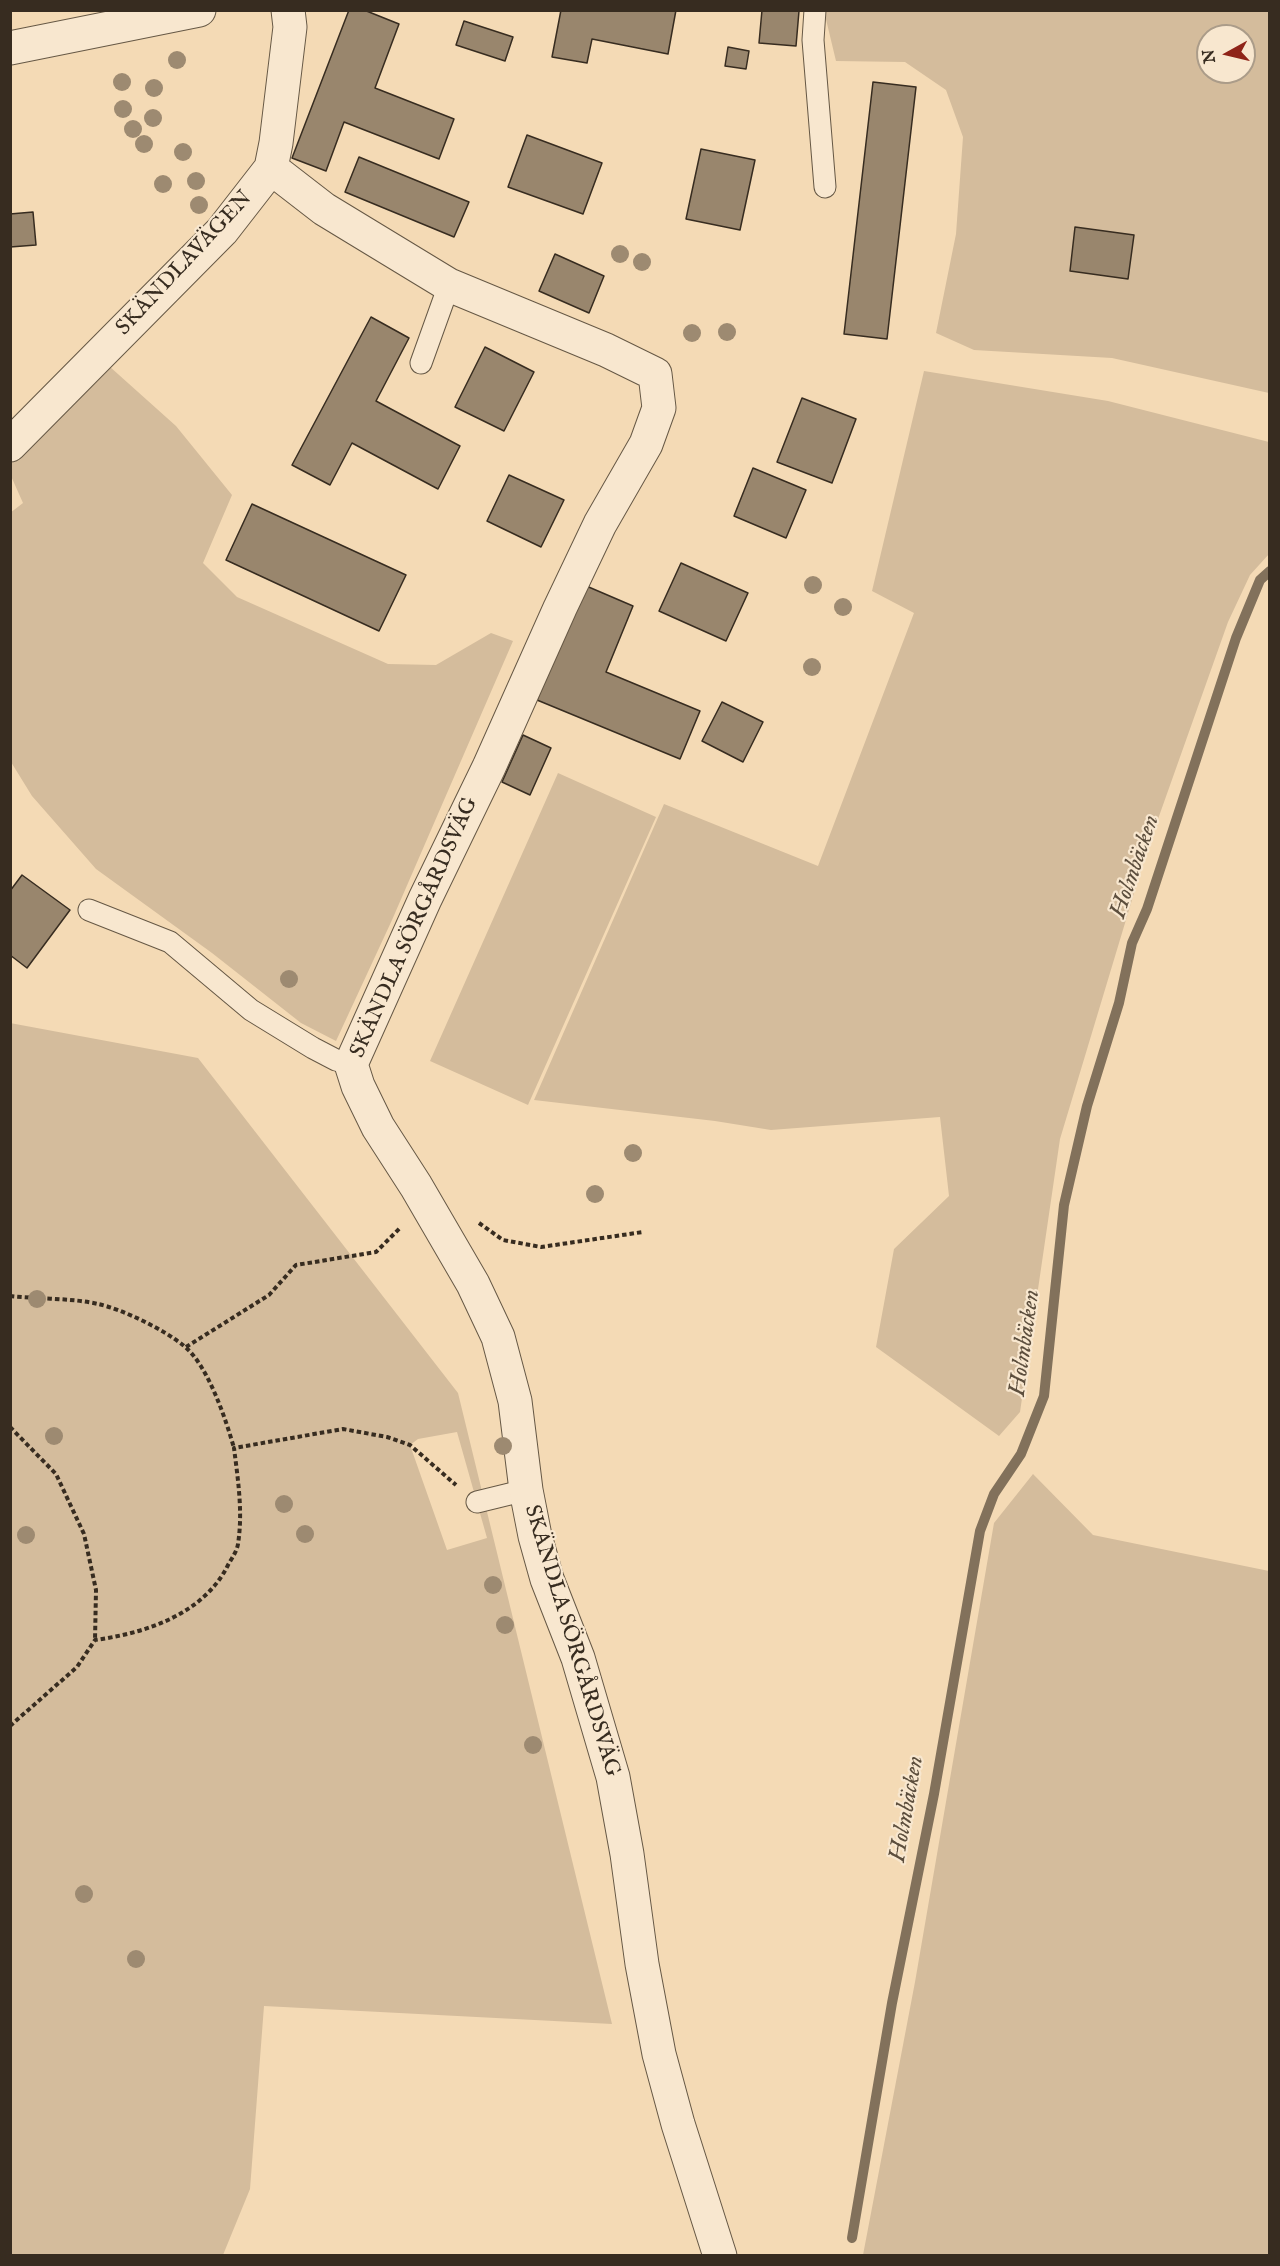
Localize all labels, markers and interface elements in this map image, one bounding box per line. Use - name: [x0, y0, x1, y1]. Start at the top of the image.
- north arrow: [1196, 24, 1256, 84]
- text: N: [1199, 48, 1221, 64]
- street label: SKÄNDLAVÄGEN: [111, 186, 259, 342]
- street label: SKÄNDLA SÖRGÅRDSVÄG: [346, 794, 484, 1062]
- water label: Holmbäcken: [1105, 812, 1167, 922]
- water label: Holmbäcken: [1004, 1288, 1048, 1398]
- street label: SKÄNDLA SÖRGÅRDSVÄG: [517, 1502, 625, 1780]
- water label: Holmbäcken: [885, 1754, 931, 1864]

